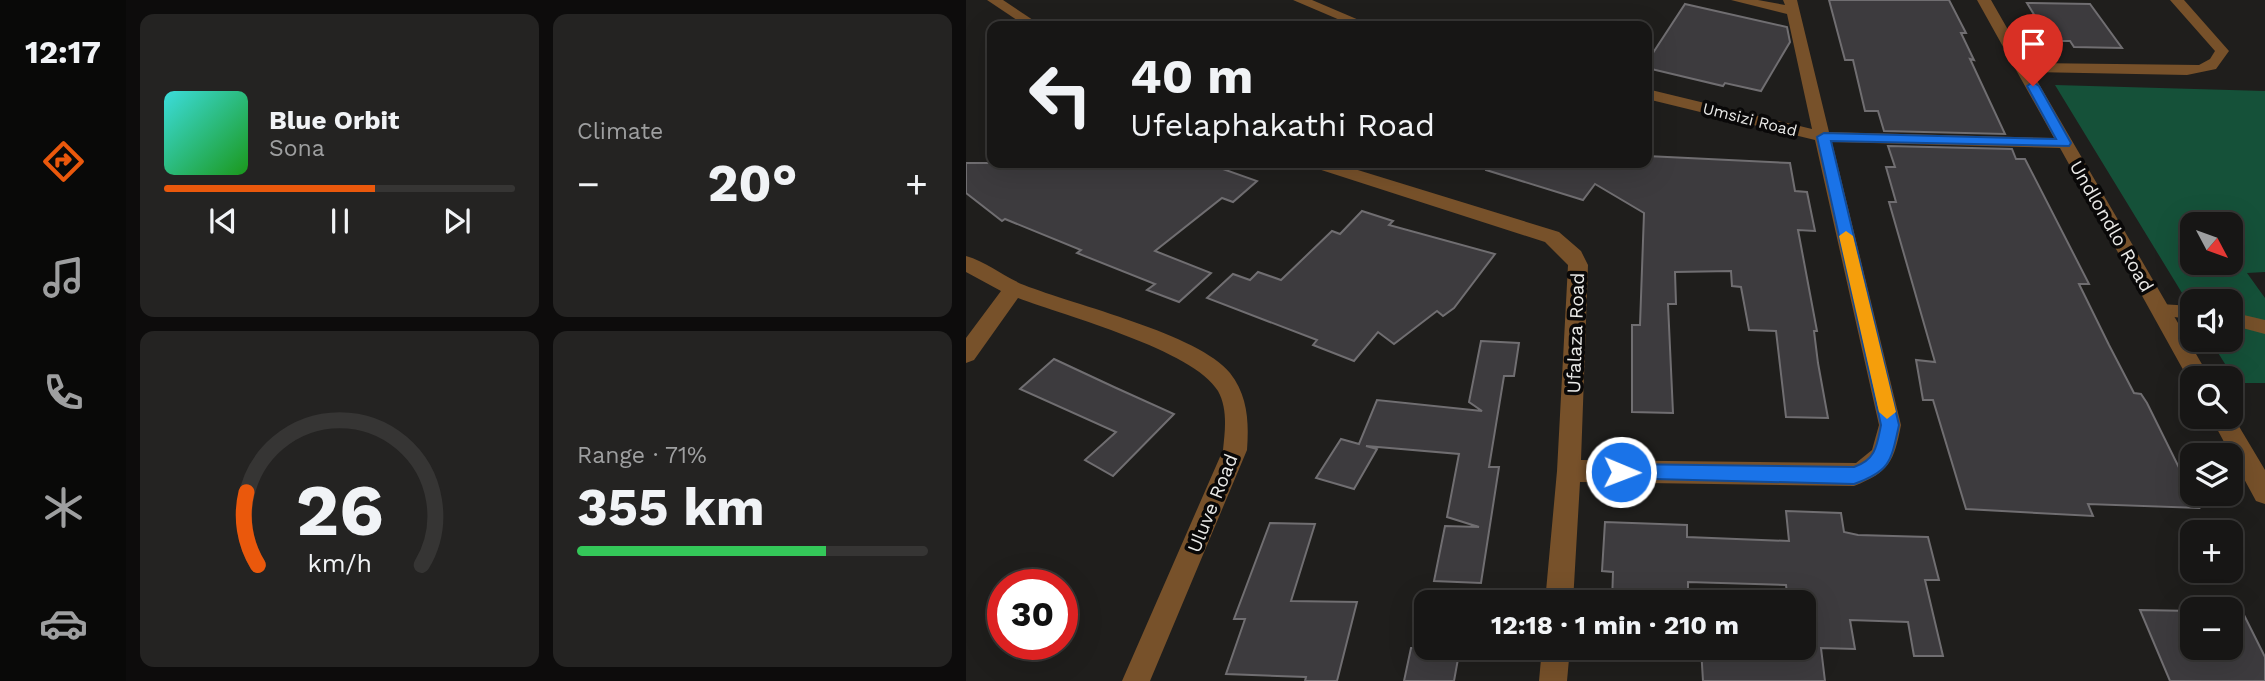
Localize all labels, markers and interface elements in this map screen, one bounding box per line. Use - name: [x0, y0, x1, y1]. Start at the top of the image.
- pin: [2003, 14, 2063, 86]
- icon: arrive: [2014, 25, 2052, 63]
- text: 12:17: [25, 33, 101, 71]
- text: 40 m: [1130, 47, 1253, 105]
- icon: left: [1015, 49, 1106, 140]
- street label: Umsizi Road: [1701, 99, 1799, 140]
- text: Blue Orbit: [269, 105, 399, 135]
- text: Ufelaphakathi Road: [1130, 106, 1435, 144]
- text: Climate: [577, 118, 663, 145]
- text: Sona: [269, 135, 325, 162]
- icon: directions: [39, 137, 88, 186]
- text: 20°: [707, 153, 798, 214]
- street label: Undlondlo Road: [2065, 156, 2159, 296]
- text: −: [577, 162, 600, 206]
- text: +: [905, 162, 928, 206]
- icon: previous: [204, 202, 242, 240]
- icon: pause: [321, 202, 359, 240]
- icon: next: [438, 202, 476, 240]
- north arrow: [2180, 212, 2244, 275]
- map controls: [2180, 212, 2243, 660]
- icon: music: [39, 253, 88, 302]
- street label: Ufalaza Road: [1562, 272, 1589, 394]
- button: sound: [2180, 289, 2243, 352]
- button: search: [2180, 366, 2243, 429]
- icon: phone: [39, 368, 88, 417]
- position arrow: [1584, 435, 1658, 509]
- text: Range · 71%: [577, 442, 707, 469]
- button: layers: [2180, 443, 2243, 506]
- street label: Uluve Road: [1182, 450, 1243, 556]
- text: 26: [295, 467, 384, 553]
- text: 355 km: [577, 477, 765, 538]
- icon: climate: [39, 483, 88, 532]
- button: +: [2180, 520, 2243, 583]
- text: km/h: [307, 549, 372, 578]
- speed limit sign: 30: [987, 569, 1078, 660]
- button: −: [2180, 597, 2243, 660]
- icon: car: [39, 599, 88, 648]
- text: 12:18 · 1 min · 210 m: [1491, 610, 1739, 640]

